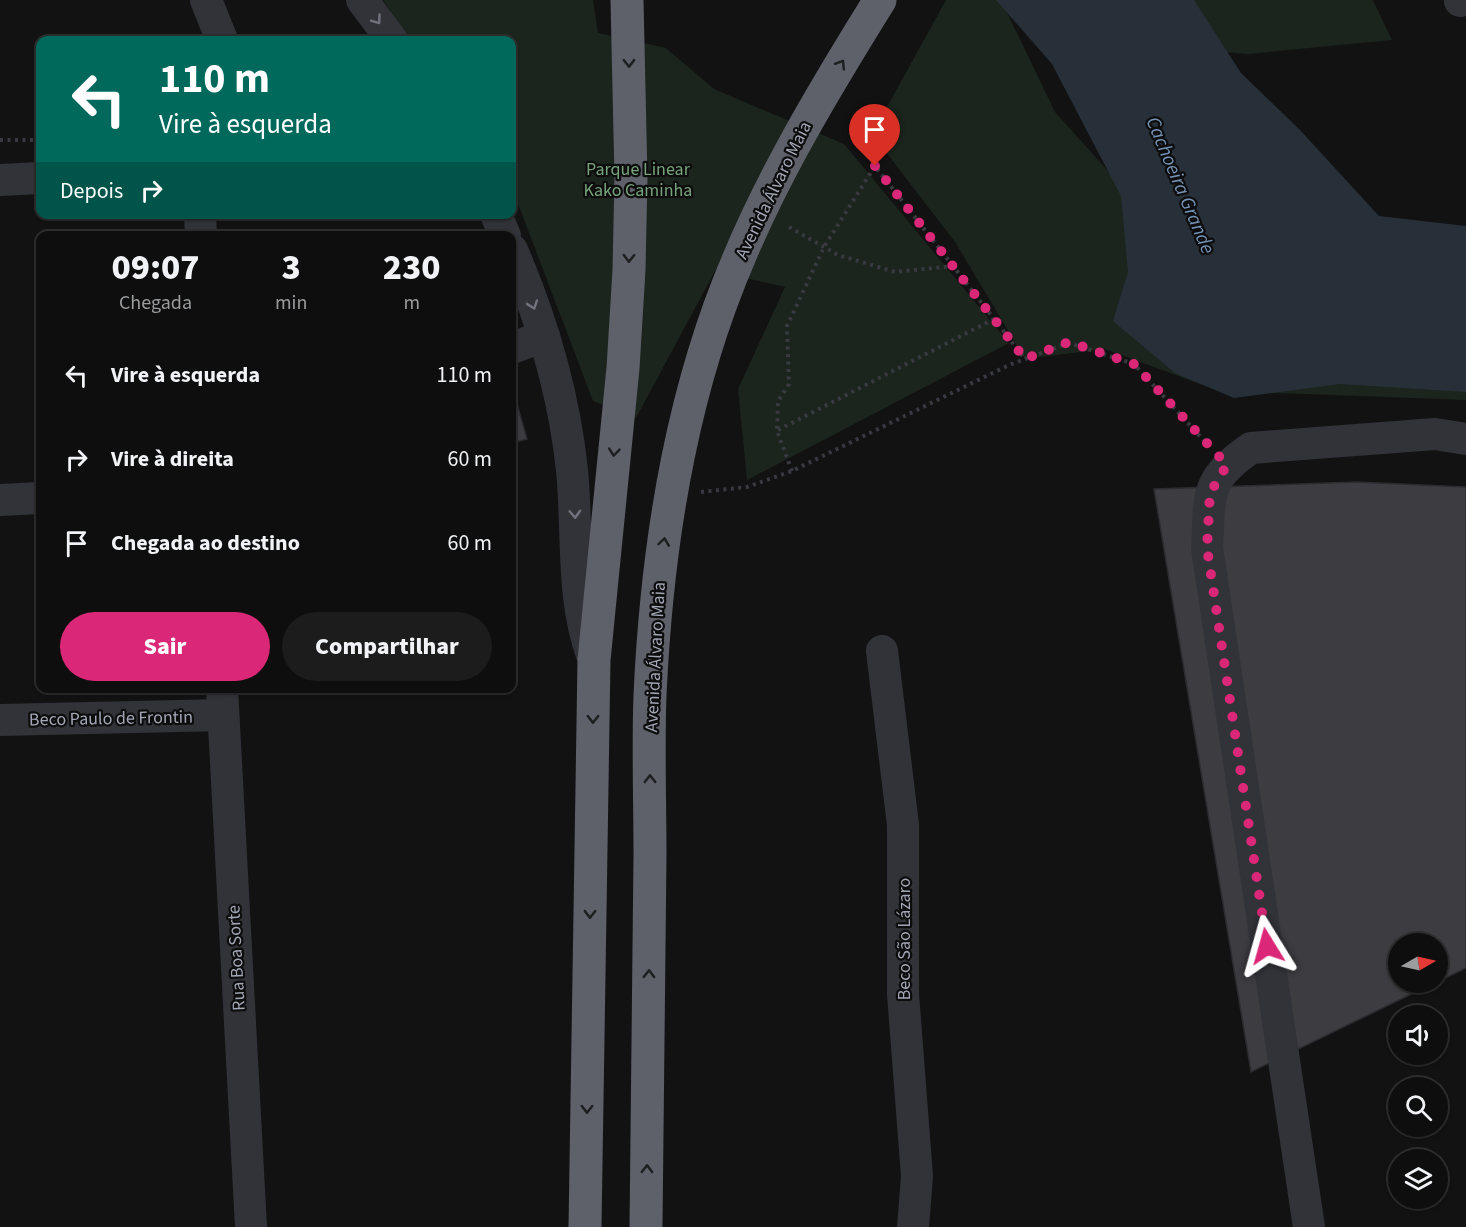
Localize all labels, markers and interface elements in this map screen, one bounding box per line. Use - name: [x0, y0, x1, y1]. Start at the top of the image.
- one-way arrow: [370, 14, 381, 25]
- text: 110 m: [159, 49, 270, 109]
- one-way arrow: [622, 58, 635, 67]
- icon: left: [60, 60, 138, 138]
- one-way arrow: [833, 60, 845, 70]
- pin: [849, 104, 900, 166]
- text: Vire à esquerda: [159, 105, 332, 144]
- water label: Cachoeira Grande: [1139, 112, 1222, 258]
- icon: arrive: [858, 113, 891, 146]
- street label: Avenida Álvaro Maia: [729, 117, 818, 263]
- park label: Parque Linear Kako Caminha: [584, 157, 692, 203]
- icon: right: [135, 174, 168, 207]
- text: Depois: [60, 175, 123, 207]
- text: 09:07: [111, 242, 200, 293]
- text: 3: [282, 242, 301, 293]
- text: 230: [383, 242, 441, 293]
- one-way arrow: [623, 253, 635, 262]
- text: Chegada: [119, 289, 192, 317]
- text: min: [275, 289, 307, 317]
- text: m: [403, 289, 420, 317]
- one-way arrow: [526, 299, 538, 310]
- icon: left: [60, 359, 93, 392]
- text: Vire à esquerda: [111, 359, 260, 391]
- text: 110 m: [437, 359, 492, 391]
- icon: right: [60, 443, 93, 476]
- text: Vire à direita: [111, 443, 234, 475]
- text: 60 m: [447, 443, 492, 475]
- one-way arrow: [608, 447, 621, 457]
- one-way arrow: [568, 510, 581, 519]
- icon: arrive: [60, 527, 93, 560]
- text: Chegada ao destino: [111, 527, 300, 559]
- text: 60 m: [447, 527, 492, 559]
- one-way arrow: [658, 538, 670, 547]
- street label: Avenida Álvaro Maia: [639, 581, 672, 733]
- button: Sair: [60, 612, 270, 681]
- button: Compartilhar: [282, 612, 492, 681]
- street label: Beco Paulo de Frontin: [29, 705, 193, 732]
- one-way arrow: [587, 714, 599, 723]
- one-way arrow: [644, 774, 656, 783]
- street label: Beco São Lázaro: [892, 878, 917, 1000]
- street label: Rua Boa Sorte: [221, 904, 252, 1011]
- one-way arrow: [584, 909, 596, 918]
- position arrow: [1235, 914, 1299, 978]
- north arrow: [1388, 933, 1448, 993]
- map controls: [1388, 933, 1448, 1209]
- one-way arrow: [642, 969, 655, 978]
- button: sound: [1388, 1005, 1448, 1065]
- button: search: [1388, 1077, 1448, 1137]
- one-way arrow: [581, 1104, 593, 1113]
- button: layers: [1388, 1149, 1448, 1209]
- one-way arrow: [641, 1164, 653, 1173]

